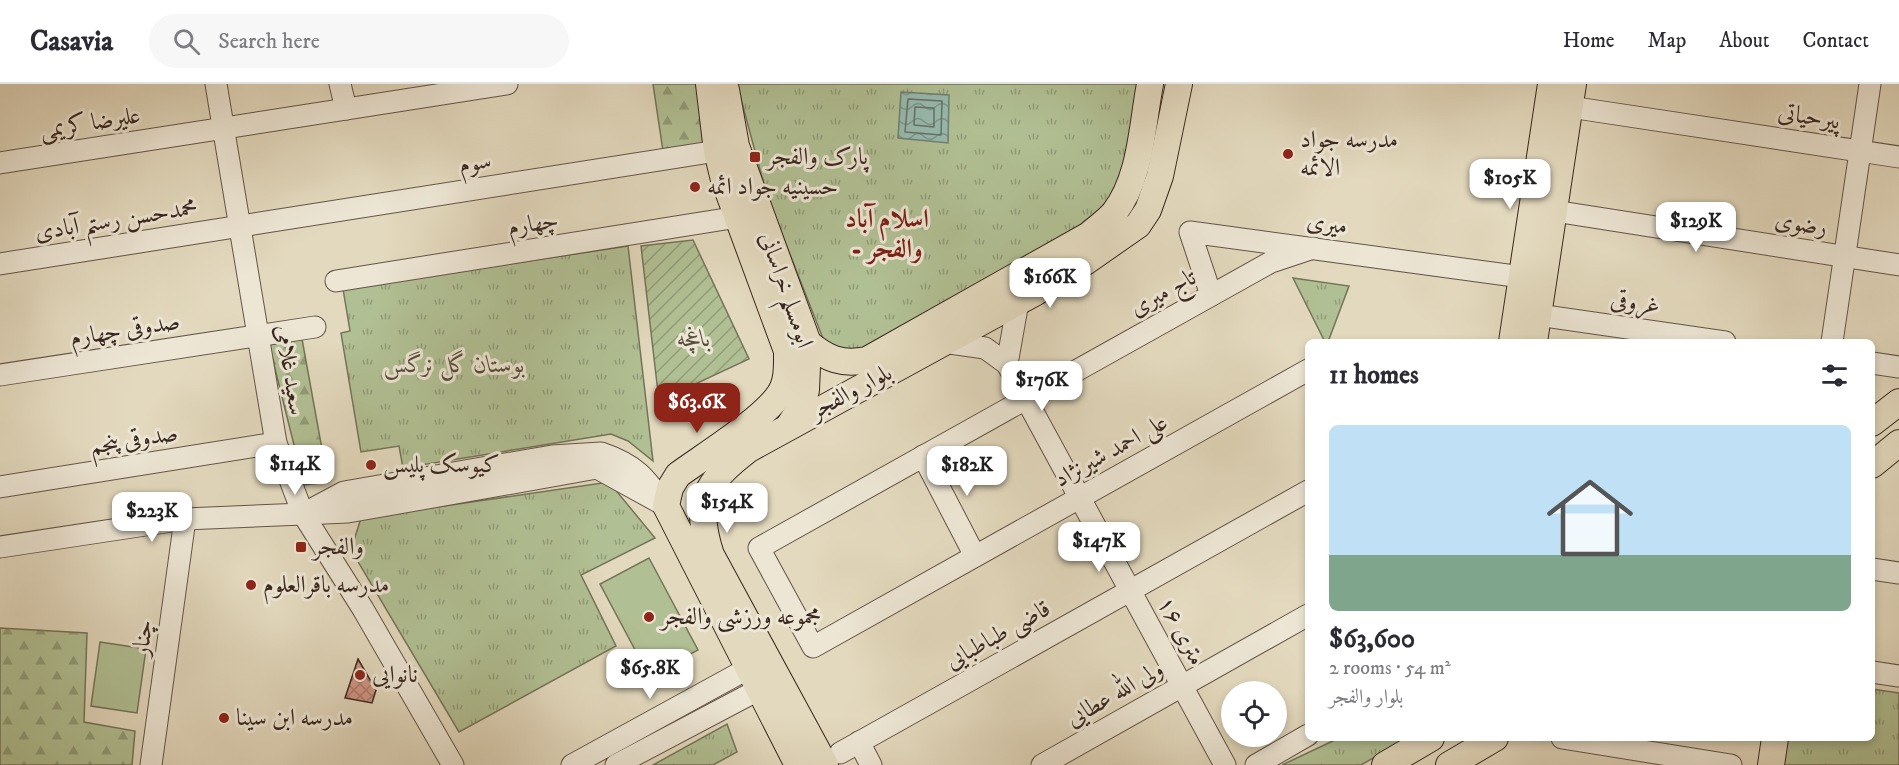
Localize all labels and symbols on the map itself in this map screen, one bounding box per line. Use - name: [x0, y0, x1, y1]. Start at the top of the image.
- street label: پیرحیاتی: [1776, 97, 1844, 138]
- street label: علیرضا کریمی: [38, 100, 143, 147]
- place label: مدرسه جواد الائمه: [1300, 125, 1398, 183]
- place label: پارک والفجر: [764, 142, 870, 173]
- street label: سوم: [456, 146, 494, 185]
- marker: مدرسه جواد الائمه: [1281, 147, 1295, 161]
- marker: پارک والفجر: [748, 150, 762, 164]
- pin: $105K: [1468, 159, 1552, 210]
- place label: حسینیه جواد ائمه: [707, 172, 838, 202]
- marker: حسینیه جواد ائمه: [688, 180, 702, 194]
- street label: محمدحسن رستم آبادی: [33, 192, 201, 256]
- district label: اسلام آباد - والفجر: [845, 202, 929, 266]
- pin: $129K: [1654, 202, 1738, 253]
- street label: چهارم: [505, 205, 561, 248]
- street label: رضوی: [1773, 205, 1829, 243]
- street label: میری: [1305, 206, 1349, 242]
- street label: ابومسلم خراسانی: [745, 228, 820, 355]
- pin: $166K: [1008, 258, 1092, 309]
- street label: تاج میری: [1124, 262, 1205, 328]
- street label: غروقی: [1608, 285, 1662, 322]
- street label: صدوقی چهارم: [68, 307, 183, 358]
- street label: سعید غلامی: [268, 323, 312, 417]
- park label: باغچه: [677, 324, 711, 354]
- park label: بوستان گل نرگس: [383, 349, 525, 381]
- street label: بلوار والفجر: [802, 358, 897, 428]
- pin: $176K: [1000, 361, 1084, 412]
- pin: $63.6K: [648, 383, 746, 434]
- street label: علی احمد شیرنژاد: [1049, 407, 1174, 495]
- street label: صدوقی پنجم: [88, 418, 181, 468]
- pin: $114K: [253, 445, 337, 496]
- pin: $182K: [925, 446, 1009, 497]
- place label: کیوسک پلیس: [383, 450, 500, 481]
- marker: کیوسک پلیس: [364, 458, 378, 472]
- pin: $154K: [685, 483, 769, 534]
- pin: $223K: [110, 492, 194, 543]
- pin: $147K: [1057, 522, 1141, 573]
- place label: والفجر: [310, 532, 364, 562]
- marker: والفجر: [294, 540, 308, 554]
- place label: مدرسه باقرالعلوم: [263, 570, 389, 605]
- marker: مدرسه باقرالعلوم: [244, 578, 258, 592]
- street label: ۱۶ متری: [1150, 591, 1212, 671]
- street label: قاضی طباطبایی: [940, 594, 1056, 677]
- place label: مجموعه ورزشی والفجر: [658, 602, 821, 633]
- marker: مجموعه ورزشی والفجر: [642, 610, 656, 624]
- street label: چنار: [125, 618, 160, 660]
- pin: $65.8K: [601, 649, 699, 700]
- street label: ولی الله عطایی: [1058, 650, 1169, 734]
- place label: نانوایی: [372, 660, 418, 690]
- marker: نانوایی: [353, 668, 367, 682]
- place label: مدرسه ابن سینا: [236, 703, 353, 733]
- marker: مدرسه ابن سینا: [217, 711, 231, 725]

